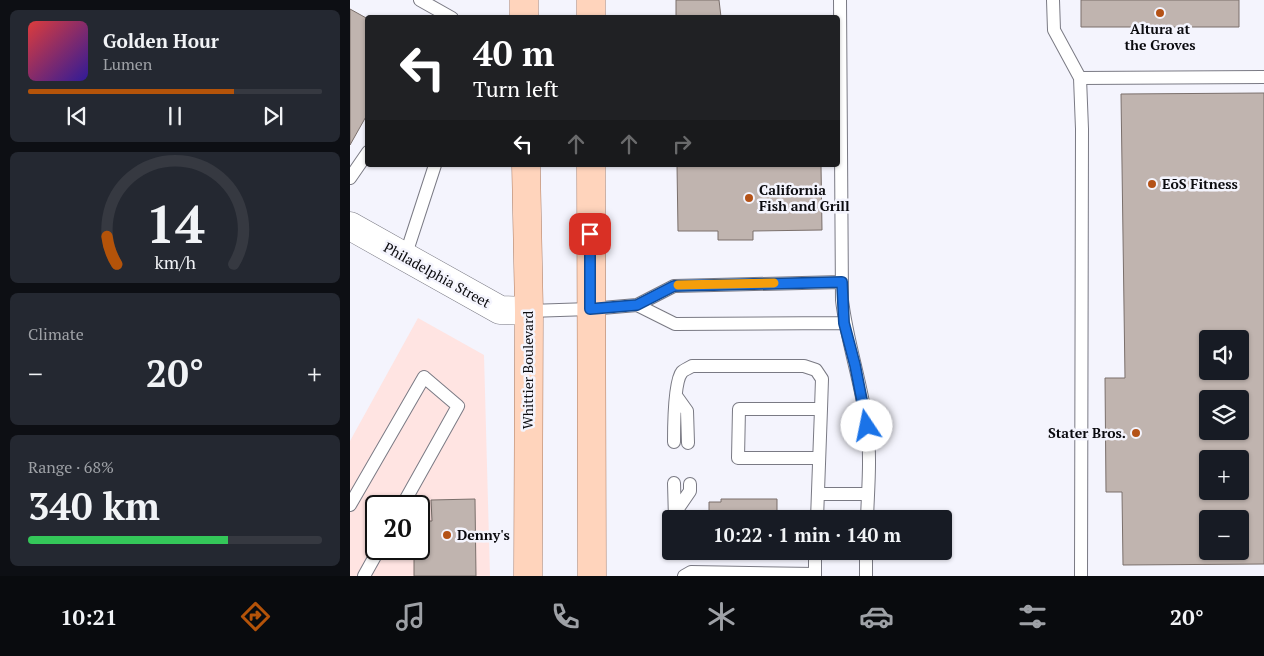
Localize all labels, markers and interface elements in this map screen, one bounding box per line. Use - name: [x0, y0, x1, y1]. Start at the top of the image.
- marker: Altura at the Groves: [1154, 7, 1166, 19]
- place label: Altura at the Groves: [1124, 19, 1196, 54]
- text: Golden Hour: [103, 28, 219, 53]
- text: 40 m: [473, 30, 554, 76]
- icon: left: [390, 35, 455, 100]
- text: Lumen: [103, 53, 152, 75]
- text: Turn left: [473, 74, 559, 103]
- icon: previous: [63, 102, 91, 130]
- icon: pause: [161, 102, 189, 130]
- icon: next: [259, 102, 287, 130]
- icon: left: [509, 130, 537, 158]
- icon: ahead: [562, 130, 590, 158]
- icon: ahead: [615, 130, 643, 158]
- icon: right: [668, 130, 696, 158]
- place label: EōS Fitness: [1162, 174, 1238, 193]
- marker: EōS Fitness: [1146, 178, 1158, 190]
- place label: California Fish and Grill: [759, 180, 850, 215]
- text: 14: [146, 189, 205, 258]
- marker: California Fish and Grill: [743, 192, 755, 204]
- pin: [569, 213, 611, 255]
- icon: arrive: [576, 220, 604, 248]
- street label: Philadelphia Street: [380, 237, 495, 312]
- text: km/h: [154, 250, 196, 274]
- street label: Whittier Boulevard: [518, 310, 537, 429]
- text: Climate: [28, 323, 84, 345]
- map controls: [1199, 330, 1249, 560]
- button: sound: [1199, 330, 1249, 380]
- text: 20°: [146, 348, 204, 398]
- text: −: [28, 355, 43, 392]
- text: +: [307, 355, 322, 392]
- button: layers: [1199, 390, 1249, 440]
- position arrow: [840, 399, 892, 451]
- place label: Stater Bros.: [1048, 423, 1126, 442]
- marker: Stater Bros.: [1130, 427, 1142, 439]
- button: +: [1199, 450, 1249, 500]
- text: Range · 68%: [28, 456, 114, 478]
- text: 340 km: [28, 481, 160, 531]
- speed limit sign: 20: [365, 495, 430, 560]
- button: −: [1199, 510, 1249, 560]
- text: 10:22 · 1 min · 140 m: [713, 522, 901, 547]
- place label: Denny's: [457, 525, 510, 544]
- marker: Denny's: [441, 529, 453, 541]
- icon: directions: [238, 599, 273, 634]
- icon: music: [393, 599, 428, 634]
- icon: phone: [548, 599, 583, 634]
- icon: climate: [704, 599, 739, 634]
- icon: car: [859, 599, 894, 634]
- icon: filters: [1015, 599, 1050, 634]
- text: 10:21: [60, 602, 117, 631]
- text: 20°: [1170, 602, 1204, 631]

